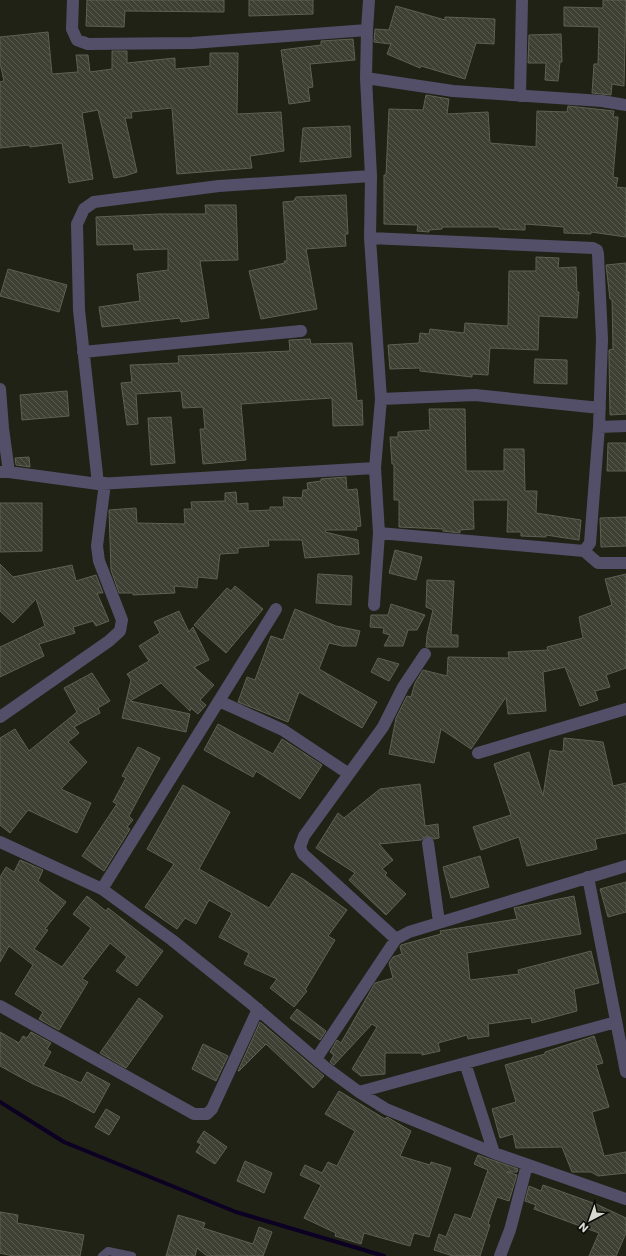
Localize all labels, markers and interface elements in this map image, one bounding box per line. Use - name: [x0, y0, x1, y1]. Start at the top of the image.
- north arrow: [570, 1200, 610, 1240]
- text: N: [575, 1219, 592, 1236]

